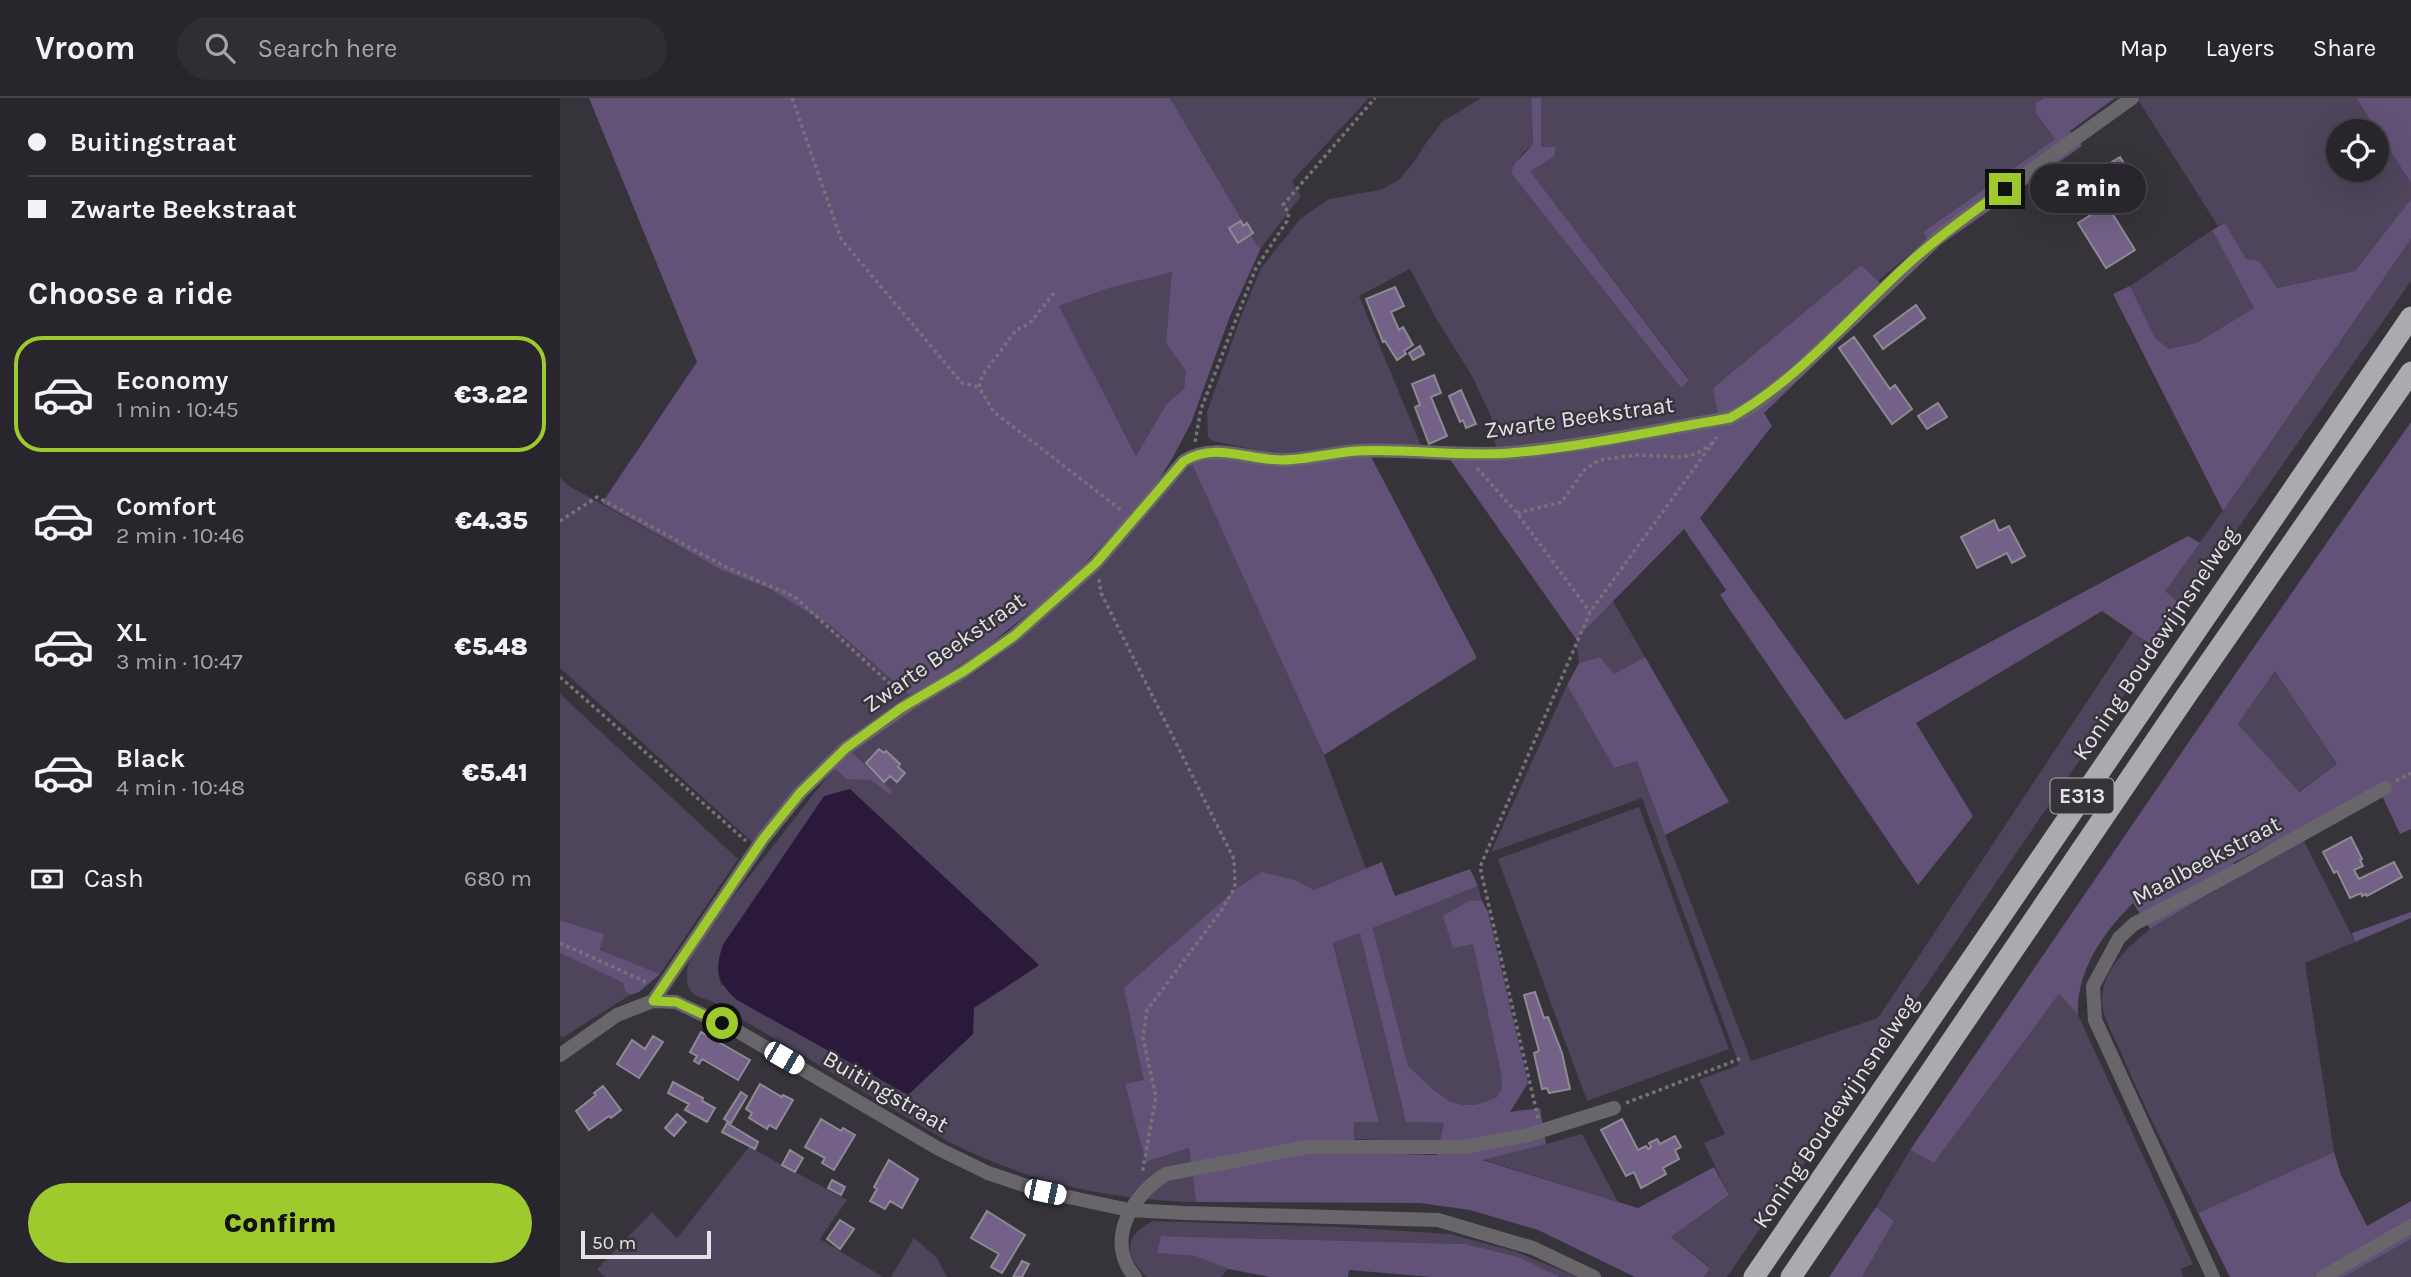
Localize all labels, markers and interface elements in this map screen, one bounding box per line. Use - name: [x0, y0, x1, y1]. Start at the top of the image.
- search box: [177, 17, 667, 80]
- text: Vroom: [35, 29, 135, 67]
- icon: search: [201, 29, 239, 67]
- text: Search here: [257, 33, 397, 64]
- text: Map: [2120, 34, 2168, 62]
- text: Layers: [2206, 34, 2275, 62]
- text: Share: [2313, 34, 2376, 62]
- map controls: [2326, 119, 2389, 182]
- button: locate: [2326, 119, 2389, 182]
- text: Buitingstraat: [70, 127, 237, 158]
- callout: 2 min: [2030, 164, 2145, 214]
- route end: [1989, 173, 2021, 205]
- text: 2 min: [2055, 175, 2121, 202]
- text: Zwarte Beekstraat: [70, 194, 297, 225]
- text: Choose a ride: [28, 275, 233, 312]
- icon: car: [32, 363, 95, 426]
- text: Economy: [116, 365, 228, 396]
- text: €3.22: [454, 379, 528, 410]
- street label: Zwarte Beekstraat: [1483, 391, 1676, 444]
- text: 1 min · 10:45: [116, 396, 239, 423]
- icon: car: [32, 489, 95, 552]
- text: Comfort: [116, 491, 217, 522]
- text: €4.35: [455, 505, 528, 536]
- street label: Koning Boudewijnsnelweg: [2067, 521, 2244, 765]
- text: 2 min · 10:46: [116, 522, 245, 549]
- street label: Zwarte Beekstraat: [858, 586, 1031, 718]
- icon: car: [32, 615, 95, 678]
- text: XL: [116, 617, 147, 648]
- text: €5.48: [455, 631, 528, 662]
- text: 3 min · 10:47: [116, 648, 243, 675]
- icon: car: [32, 741, 95, 804]
- text: Black: [116, 743, 185, 774]
- text: €5.41: [462, 757, 528, 788]
- text: 4 min · 10:48: [116, 774, 245, 801]
- road number: E313: [2050, 778, 2114, 814]
- street label: Maalbeekstraat: [2127, 810, 2285, 911]
- icon: cash: [28, 860, 66, 898]
- text: Cash: [84, 863, 144, 894]
- text: 680 m: [464, 865, 532, 892]
- street label: Koning Boudewijnsnelweg: [1747, 989, 1924, 1233]
- route start: [706, 1007, 738, 1039]
- car: [761, 1038, 808, 1078]
- street label: Buitingstraat: [818, 1045, 954, 1138]
- car: [1023, 1177, 1068, 1207]
- button: Confirm: [28, 1183, 532, 1263]
- scale bar: [581, 1228, 710, 1260]
- text: 50 m: [592, 1232, 636, 1254]

